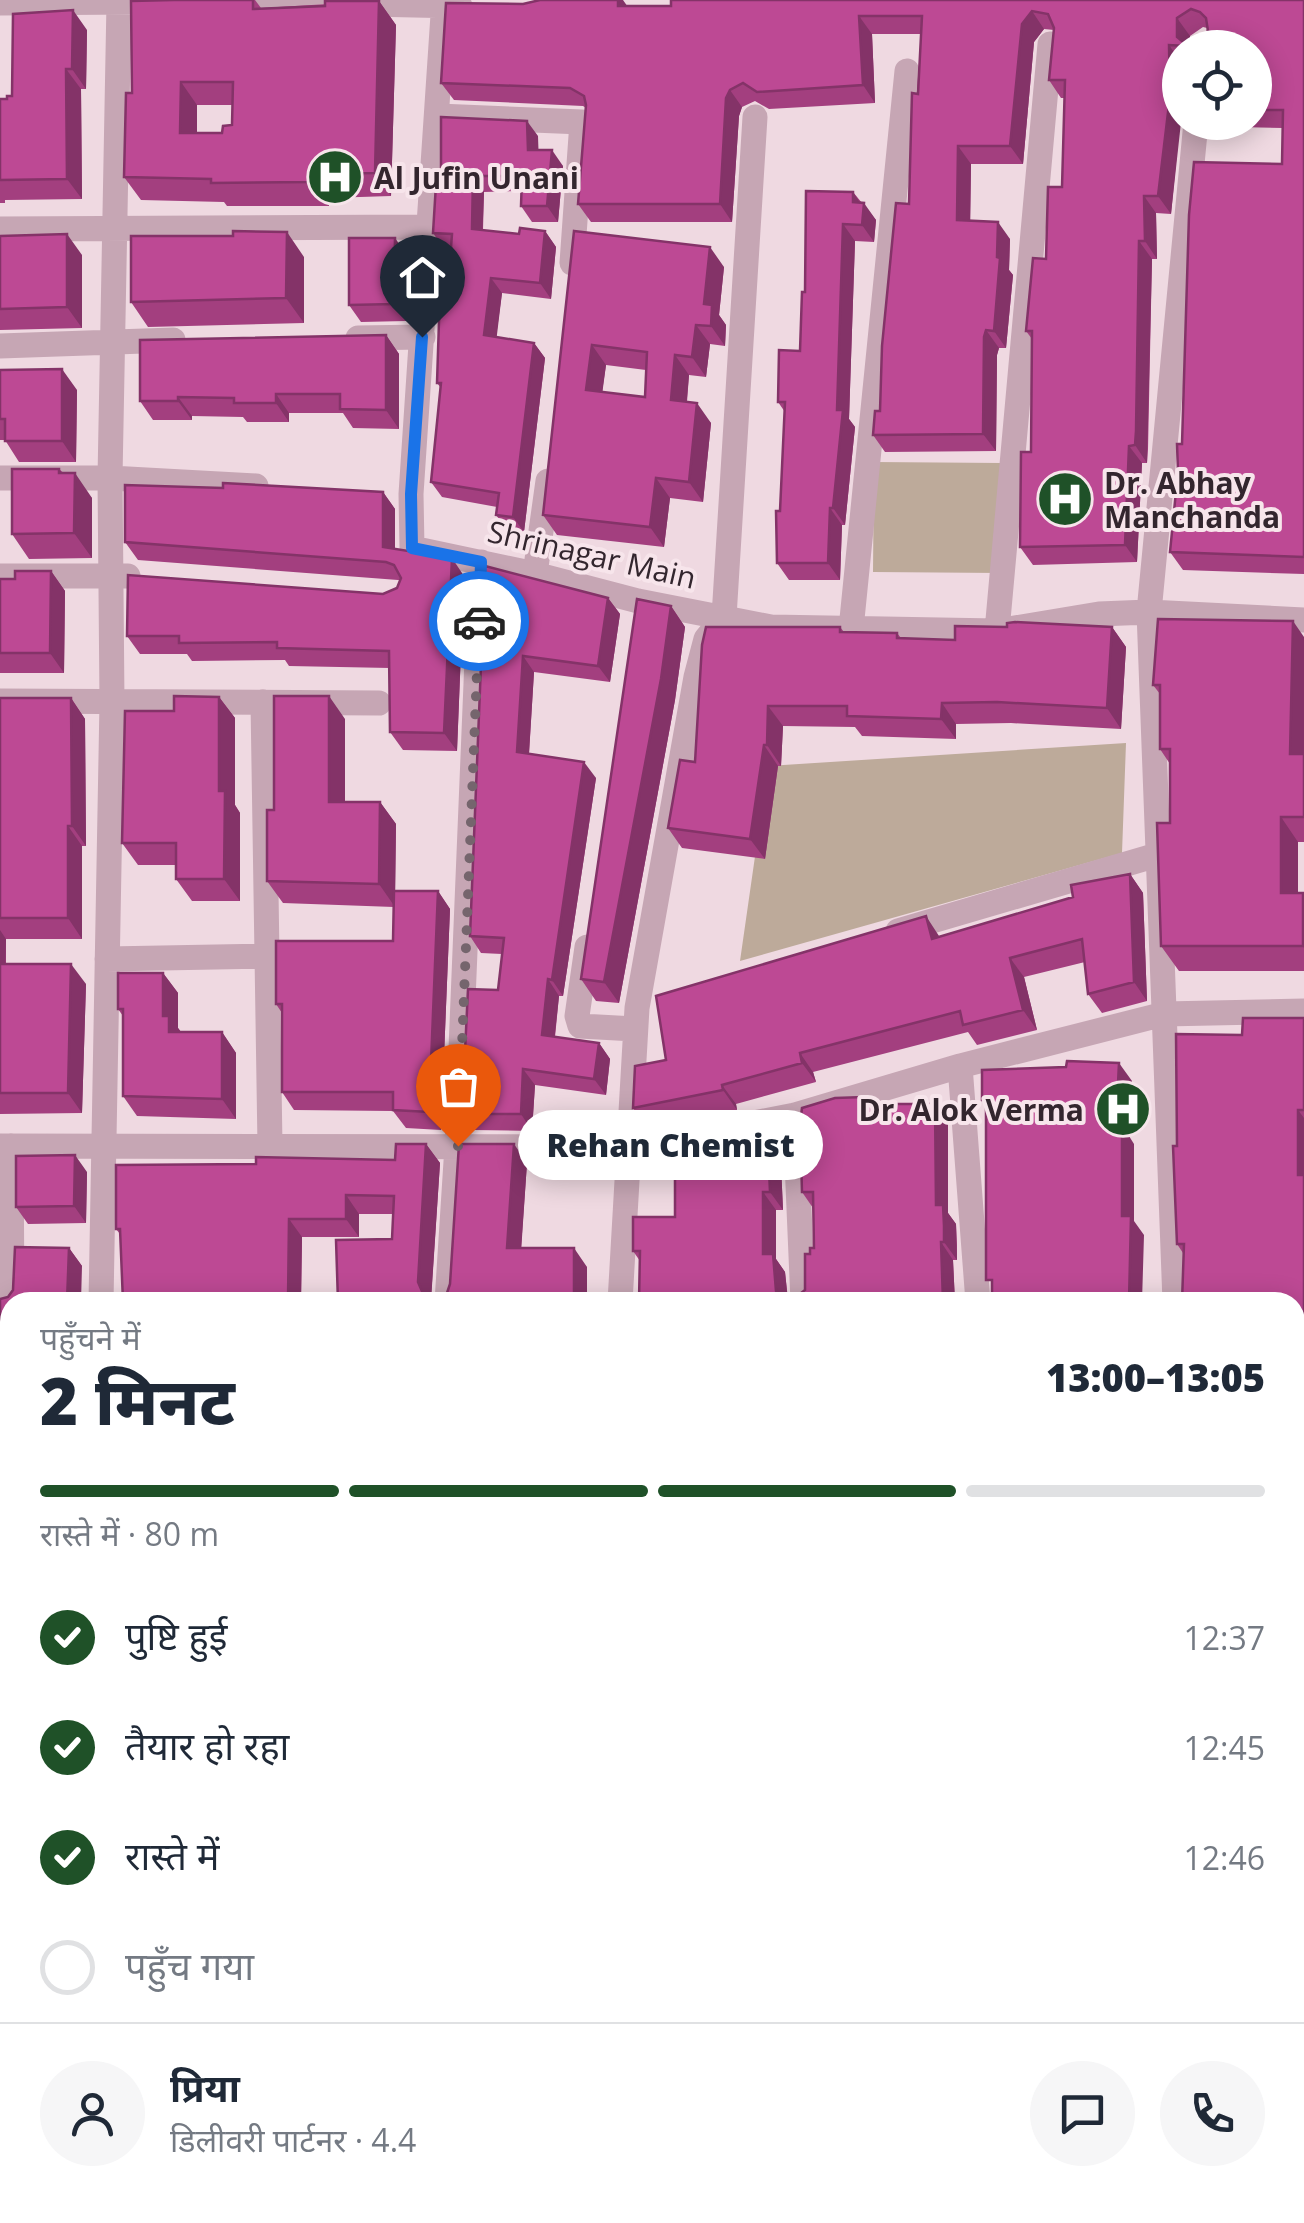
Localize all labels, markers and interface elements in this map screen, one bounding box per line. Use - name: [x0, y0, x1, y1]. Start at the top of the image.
- map controls: [1162, 30, 1272, 140]
- button: locate: [1162, 30, 1272, 140]
- hospital icon: Al Jufin Unani: [305, 147, 365, 207]
- place label: Al Jufin Unani: [374, 157, 579, 198]
- pin: [380, 235, 465, 338]
- icon: home: [395, 250, 450, 305]
- place label: Dr. Abhay Manchanda: [1104, 462, 1280, 537]
- hospital icon: Dr. Abhay Manchanda: [1035, 469, 1095, 529]
- street label: Shrinagar Main: [484, 510, 700, 598]
- courier: [429, 571, 529, 671]
- icon: car: [452, 594, 507, 649]
- pin: [416, 1044, 501, 1147]
- icon: bag: [431, 1059, 486, 1114]
- hospital icon: Dr. Alok Verma: [1093, 1079, 1153, 1139]
- place label: Dr. Alok Verma: [859, 1089, 1084, 1130]
- callout: Rehan Chemist: [518, 1111, 823, 1181]
- text: Rehan Chemist: [546, 1123, 795, 1166]
- text: पहुँचने में: [40, 1316, 141, 1359]
- text: 13:00–13:05: [1046, 1351, 1265, 1403]
- text: 2 मिनट: [40, 1356, 235, 1444]
- text: रास्ते में · 80 m: [40, 1512, 219, 1555]
- text: पुष्टि हुई: [125, 1609, 227, 1661]
- icon: check: [40, 1610, 95, 1665]
- text: 12:37: [1183, 1616, 1265, 1659]
- text: तैयार हो रहा: [125, 1719, 289, 1771]
- icon: check: [40, 1720, 95, 1775]
- text: 12:45: [1183, 1726, 1265, 1769]
- text: रास्ते में: [125, 1829, 219, 1881]
- icon: check: [40, 1830, 95, 1885]
- text: 12:46: [1183, 1836, 1265, 1879]
- text: पहुँच गया: [125, 1939, 254, 1991]
- button: person: [40, 2061, 145, 2166]
- text: प्रिया: [170, 2061, 240, 2113]
- button: chat: [1030, 2061, 1135, 2166]
- button: phone: [1160, 2061, 1265, 2166]
- text: डिलीवरी पार्टनर · 4.4: [170, 2118, 416, 2161]

